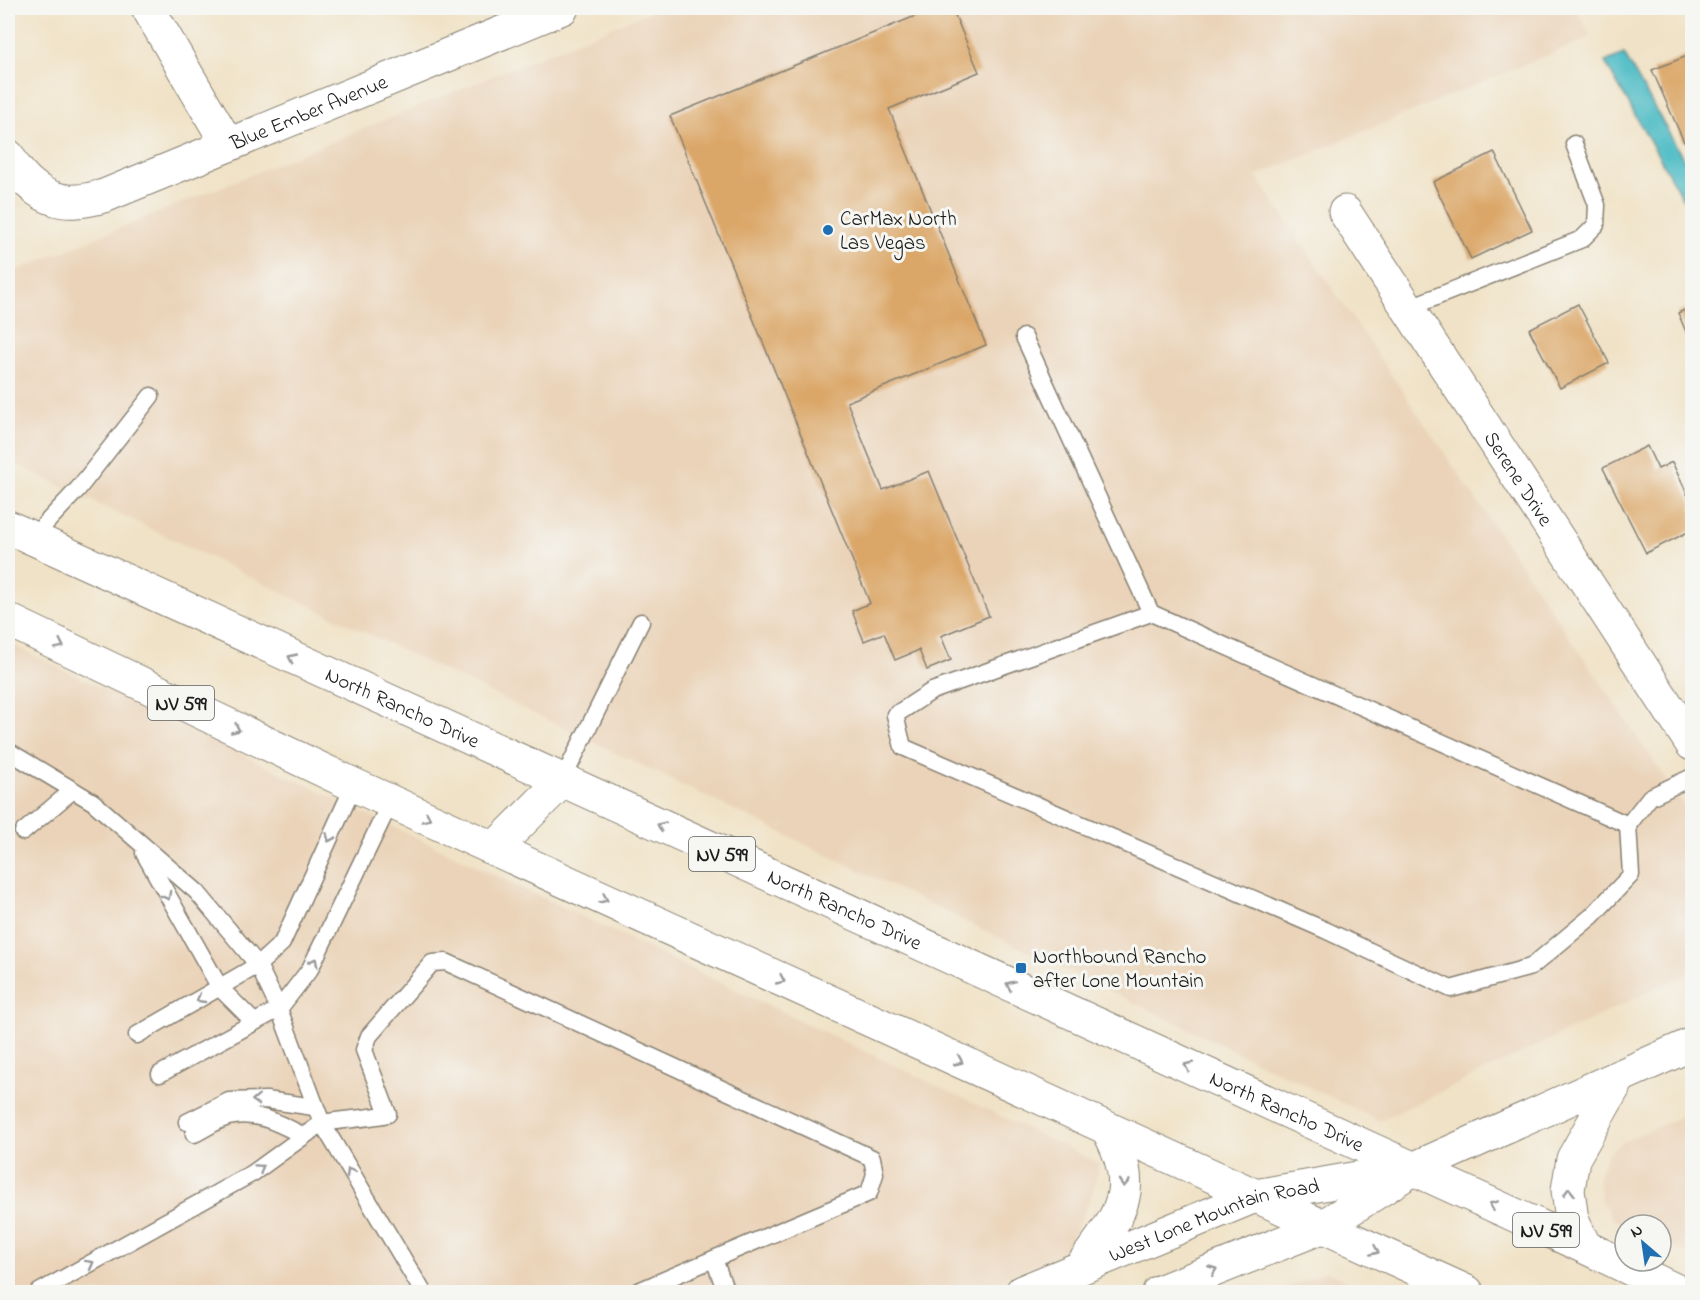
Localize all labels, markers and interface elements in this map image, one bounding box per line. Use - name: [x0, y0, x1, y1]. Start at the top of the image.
- street label: Blue Ember Avenue: [226, 68, 393, 160]
- place label: CarMax North Las Vegas: [840, 205, 957, 261]
- marker: CarMax North Las Vegas: [821, 223, 835, 237]
- street label: Serene Drive: [1475, 426, 1559, 533]
- one-way arrow: [54, 638, 65, 650]
- one-way arrow: [288, 654, 299, 666]
- street label: North Rancho Drive: [320, 661, 485, 758]
- road number: NV 599: [148, 686, 214, 720]
- one-way arrow: [230, 721, 241, 733]
- one-way arrow: [420, 810, 431, 822]
- one-way arrow: [656, 822, 667, 834]
- one-way arrow: [325, 831, 337, 842]
- road number: NV 599: [689, 837, 755, 871]
- street label: North Rancho Drive: [762, 863, 927, 959]
- one-way arrow: [160, 889, 171, 900]
- one-way arrow: [597, 891, 608, 903]
- place label: Northbound Rancho after Lone Mountain: [1033, 943, 1207, 997]
- one-way arrow: [306, 958, 318, 969]
- marker: Northbound Rancho after Lone Mountain: [1014, 961, 1028, 975]
- one-way arrow: [775, 972, 786, 984]
- one-way arrow: [1006, 981, 1017, 993]
- one-way arrow: [195, 992, 206, 1004]
- one-way arrow: [952, 1053, 963, 1065]
- one-way arrow: [1183, 1061, 1194, 1073]
- street label: North Rancho Drive: [1204, 1065, 1369, 1161]
- one-way arrow: [252, 1094, 261, 1107]
- one-way arrow: [253, 1164, 264, 1175]
- one-way arrow: [346, 1168, 358, 1178]
- street label: West Lone Mountain Road: [1105, 1172, 1322, 1272]
- one-way arrow: [1118, 1178, 1131, 1187]
- one-way arrow: [1563, 1187, 1575, 1196]
- one-way arrow: [1488, 1200, 1499, 1212]
- road number: NV 599: [1513, 1213, 1579, 1247]
- north arrow: [1613, 1213, 1673, 1273]
- text: N: [1626, 1218, 1647, 1245]
- one-way arrow: [1369, 1243, 1380, 1255]
- one-way arrow: [84, 1260, 94, 1271]
- one-way arrow: [1207, 1265, 1218, 1277]

